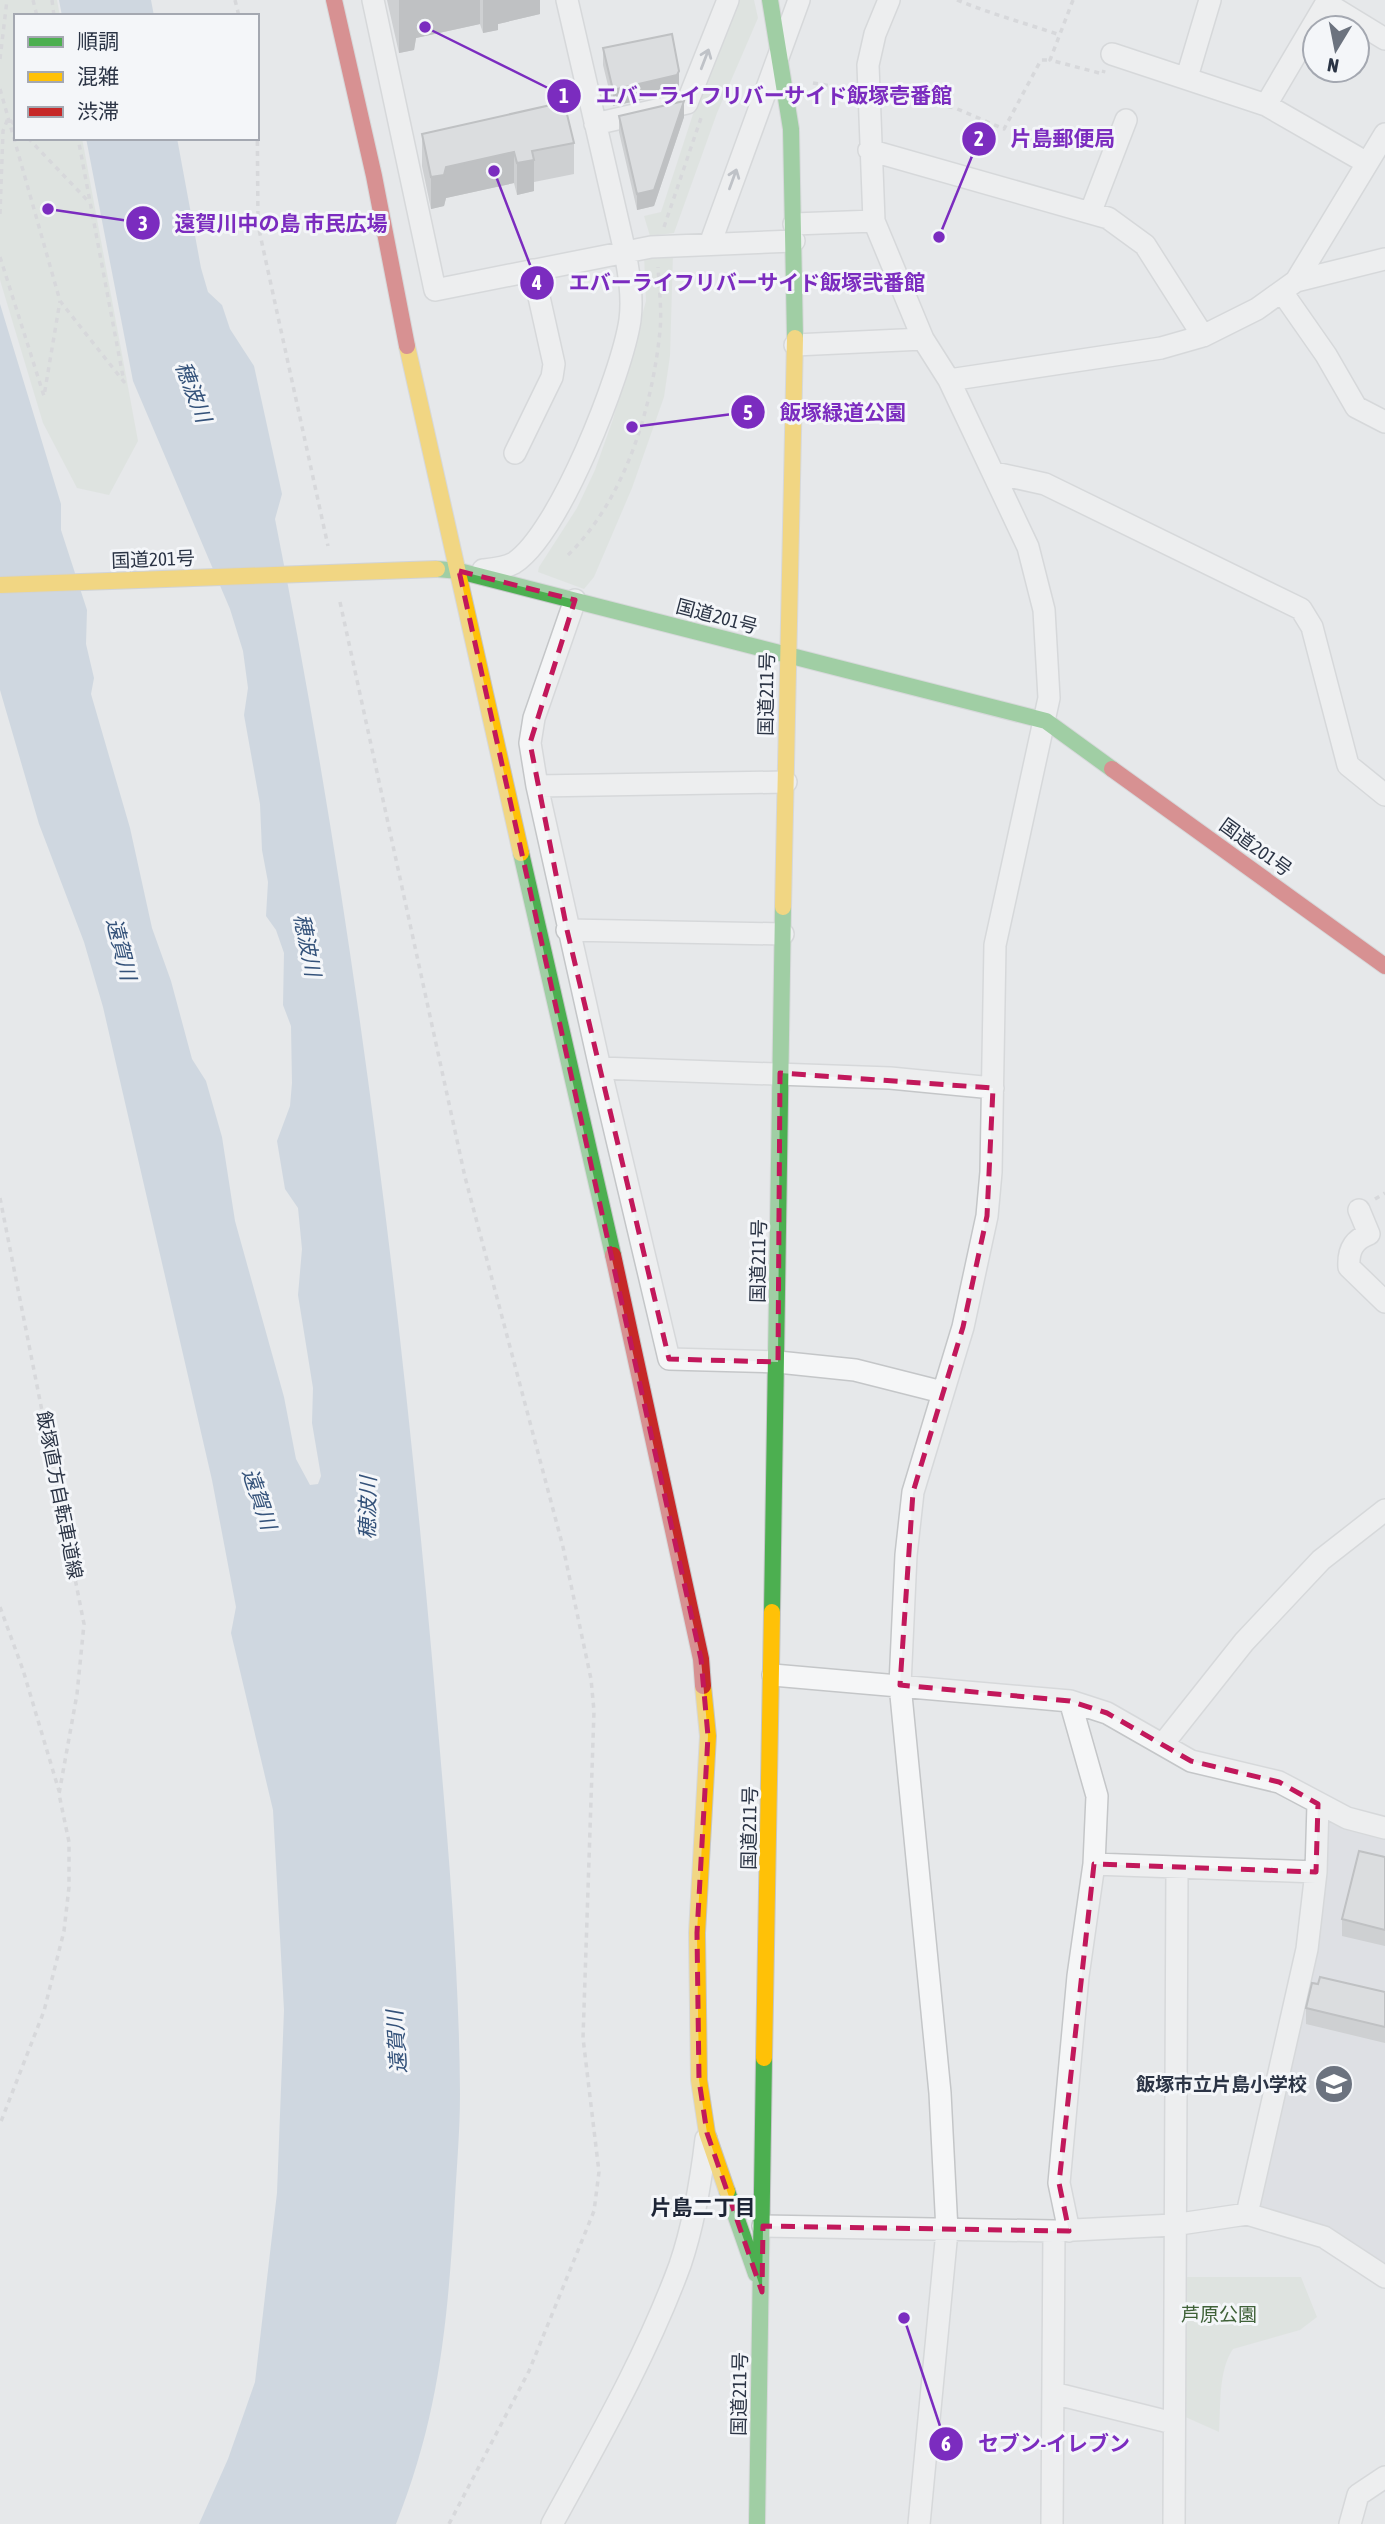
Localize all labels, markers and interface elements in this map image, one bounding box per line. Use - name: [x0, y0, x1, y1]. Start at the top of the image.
- legend: [14, 14, 259, 140]
- north arrow: [1301, 14, 1371, 84]
- text: 順調: [77, 29, 119, 53]
- one-way arrow: [700, 49, 713, 71]
- text: N: [1326, 54, 1340, 78]
- text: 混雑: [77, 64, 119, 88]
- callout: エバーライフリバーサイド飯塚壱番館: [547, 75, 967, 117]
- text: 1: [559, 83, 569, 107]
- text: エバーライフリバーサイド飯塚壱番館: [596, 83, 952, 107]
- text: 渋滞: [77, 99, 119, 123]
- callout: 片島郵便局: [962, 118, 1130, 160]
- text: 2: [974, 126, 984, 150]
- text: 片島郵便局: [1011, 126, 1116, 150]
- one-way arrow: [728, 169, 740, 191]
- callout: 遠賀川中の島 市民広場: [126, 202, 402, 244]
- text: 3: [138, 211, 148, 235]
- text: 遠賀川中の島 市民広場: [175, 211, 387, 235]
- callout: エバーライフリバーサイド飯塚弐番館: [519, 262, 939, 304]
- text: 4: [531, 270, 542, 294]
- text: エバーライフリバーサイド飯塚弐番館: [569, 270, 925, 294]
- water label: 穂波川: [171, 358, 217, 427]
- callout: 飯塚緑道公園: [731, 391, 920, 433]
- text: 5: [743, 400, 753, 424]
- text: 飯塚緑道公園: [779, 400, 906, 424]
- street label: 国道201号: [111, 547, 195, 571]
- street label: 国道201号: [674, 595, 760, 637]
- street label: 国道211号: [754, 652, 778, 736]
- street label: 国道201号: [1216, 813, 1296, 881]
- water label: 穂波川: [290, 912, 326, 980]
- water label: 遠賀川: [103, 915, 142, 984]
- street label: 国道211号: [746, 1219, 770, 1303]
- street label: 飯塚直方自転車道線: [33, 1409, 87, 1581]
- water label: 遠賀川: [238, 1465, 282, 1534]
- water label: 穂波川: [354, 1474, 380, 1540]
- street label: 国道211号: [737, 1786, 761, 1870]
- water label: 遠賀川: [382, 2008, 410, 2074]
- school or university icon: 飯塚市立片島小学校: [1313, 2063, 1355, 2105]
- place label: 飯塚市立片島小学校: [1136, 2073, 1307, 2095]
- district label: 片島二丁目: [651, 2195, 756, 2219]
- park label: 芦原公園: [1181, 2303, 1257, 2325]
- street label: 国道211号: [727, 2352, 751, 2436]
- callout: セブン-イレブン: [929, 2423, 1144, 2465]
- text: 6: [941, 2431, 951, 2455]
- text: セブン-イレブン: [978, 2431, 1130, 2455]

